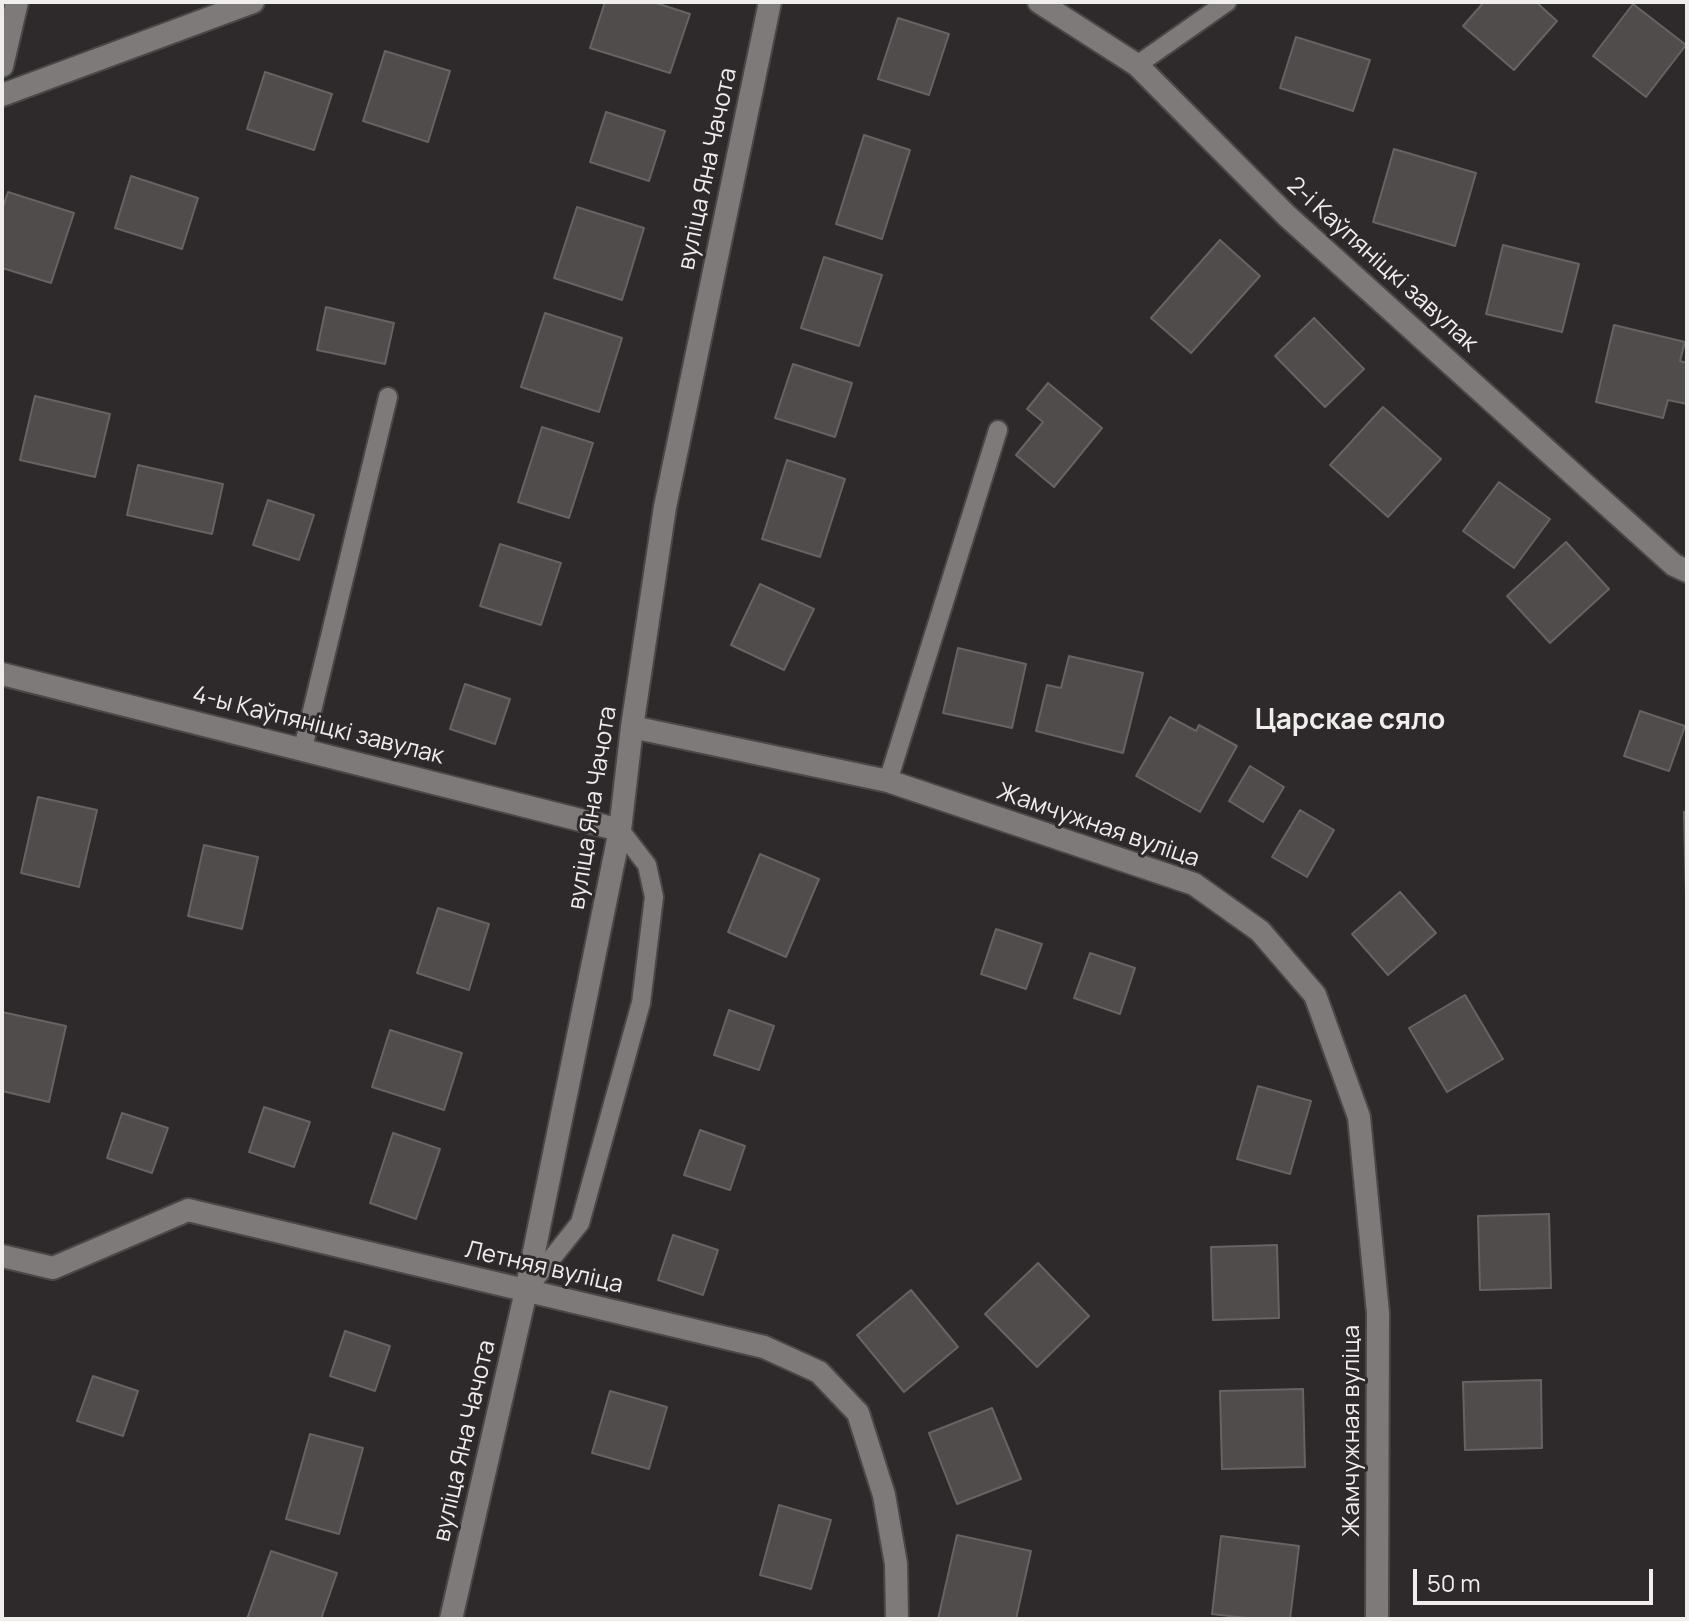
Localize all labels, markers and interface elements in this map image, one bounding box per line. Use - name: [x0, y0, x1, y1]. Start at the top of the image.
- street label: вуліца Яна Чачота: [673, 65, 743, 273]
- street label: 2-і Каўпяніцкі завулак: [1281, 172, 1483, 358]
- street label: 4-ы Каўпяніцкі завулак: [189, 681, 447, 771]
- street label: вуліца Яна Чачота: [563, 704, 623, 912]
- district label: Царскае сяло: [1255, 704, 1445, 738]
- street label: Жамчужная вуліца: [993, 778, 1203, 874]
- street label: Летняя вуліца: [462, 1236, 626, 1300]
- street label: Жамчужная вуліца: [1338, 1325, 1366, 1537]
- street label: вуліца Яна Чачота: [428, 1338, 502, 1544]
- scale bar: [1417, 1553, 1657, 1603]
- text: 50 m: [1427, 1566, 1481, 1599]

